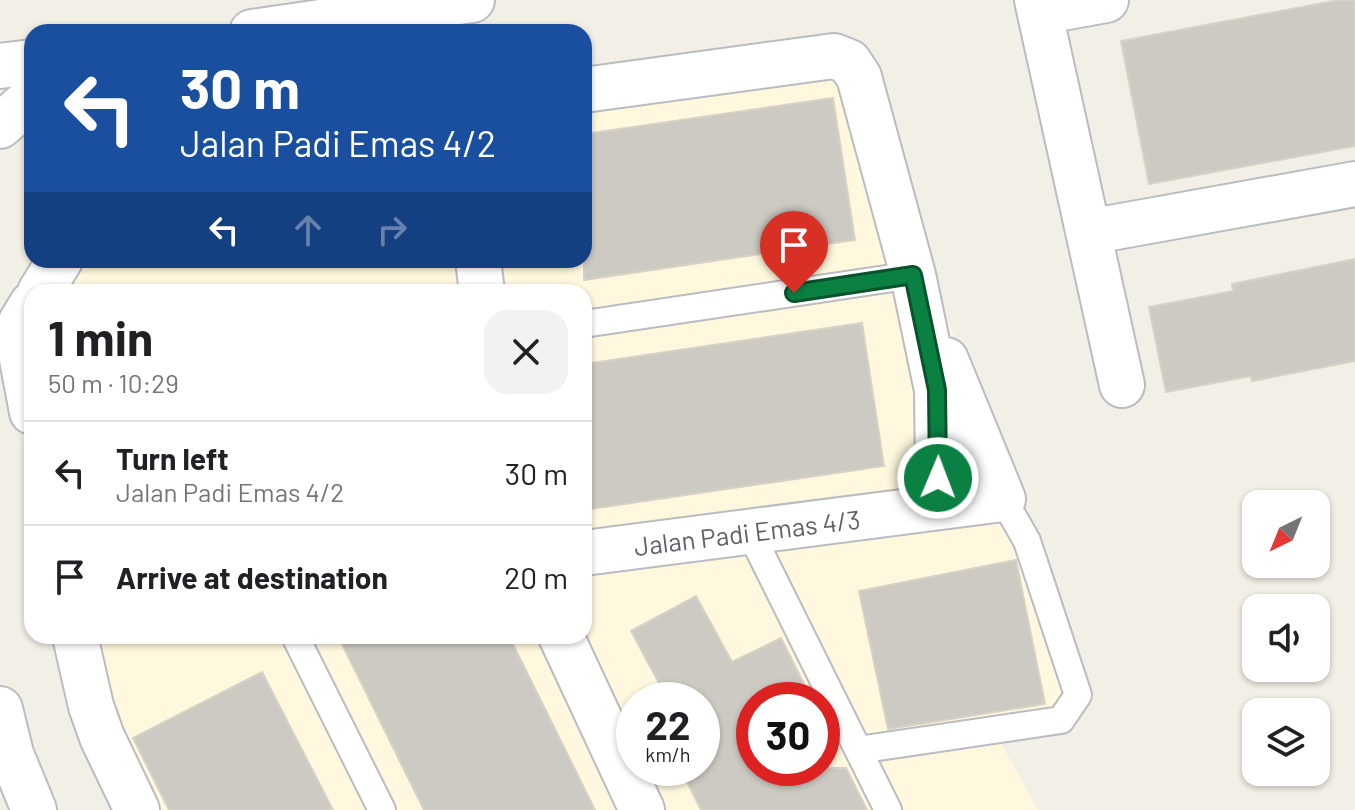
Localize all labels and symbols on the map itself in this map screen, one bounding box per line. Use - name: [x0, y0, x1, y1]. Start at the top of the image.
- pin: [760, 211, 828, 293]
- position arrow: [896, 436, 980, 520]
- north arrow: [1242, 490, 1330, 578]
- street label: Jalan Padi Emas 4/3: [632, 503, 862, 561]
- speed limit sign: 30: [736, 682, 840, 786]

